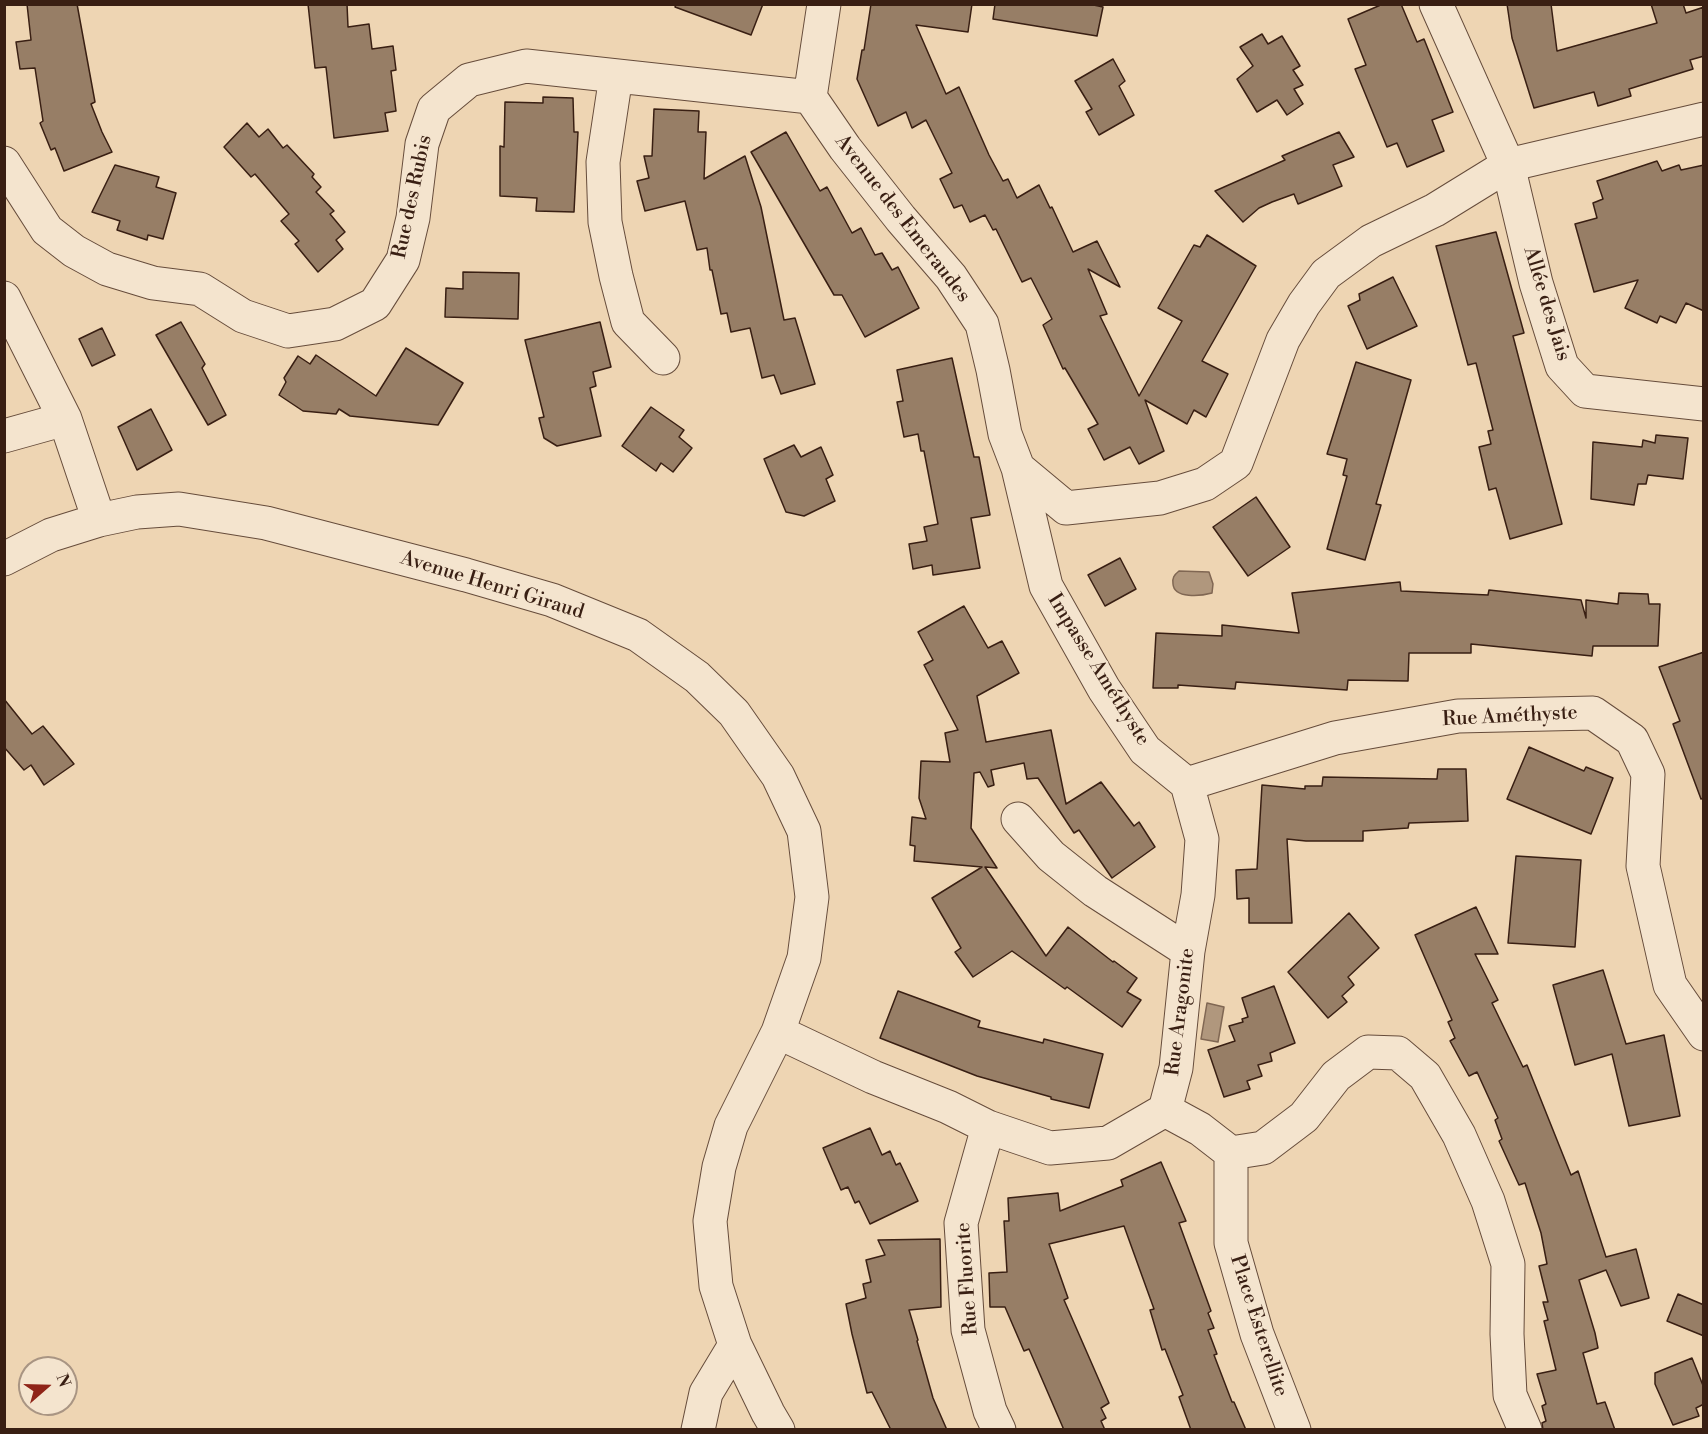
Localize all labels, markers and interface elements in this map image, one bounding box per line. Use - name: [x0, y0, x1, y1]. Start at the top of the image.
- street label: Avenue des Emeraudes: [829, 130, 975, 308]
- street label: Rue des Rubis: [388, 133, 438, 261]
- street label: Allée des Jais: [1517, 244, 1575, 364]
- street label: Avenue Henri Giraud: [397, 547, 587, 625]
- street label: Impasse Améthyste: [1042, 590, 1154, 750]
- street label: Rue Améthyste: [1442, 701, 1578, 733]
- street label: Rue Aragonite: [1161, 947, 1201, 1077]
- street label: Rue Fluorite: [952, 1222, 984, 1336]
- street label: Place Esterellite: [1224, 1252, 1292, 1400]
- north arrow: [18, 1356, 78, 1416]
- text: N: [51, 1371, 75, 1390]

